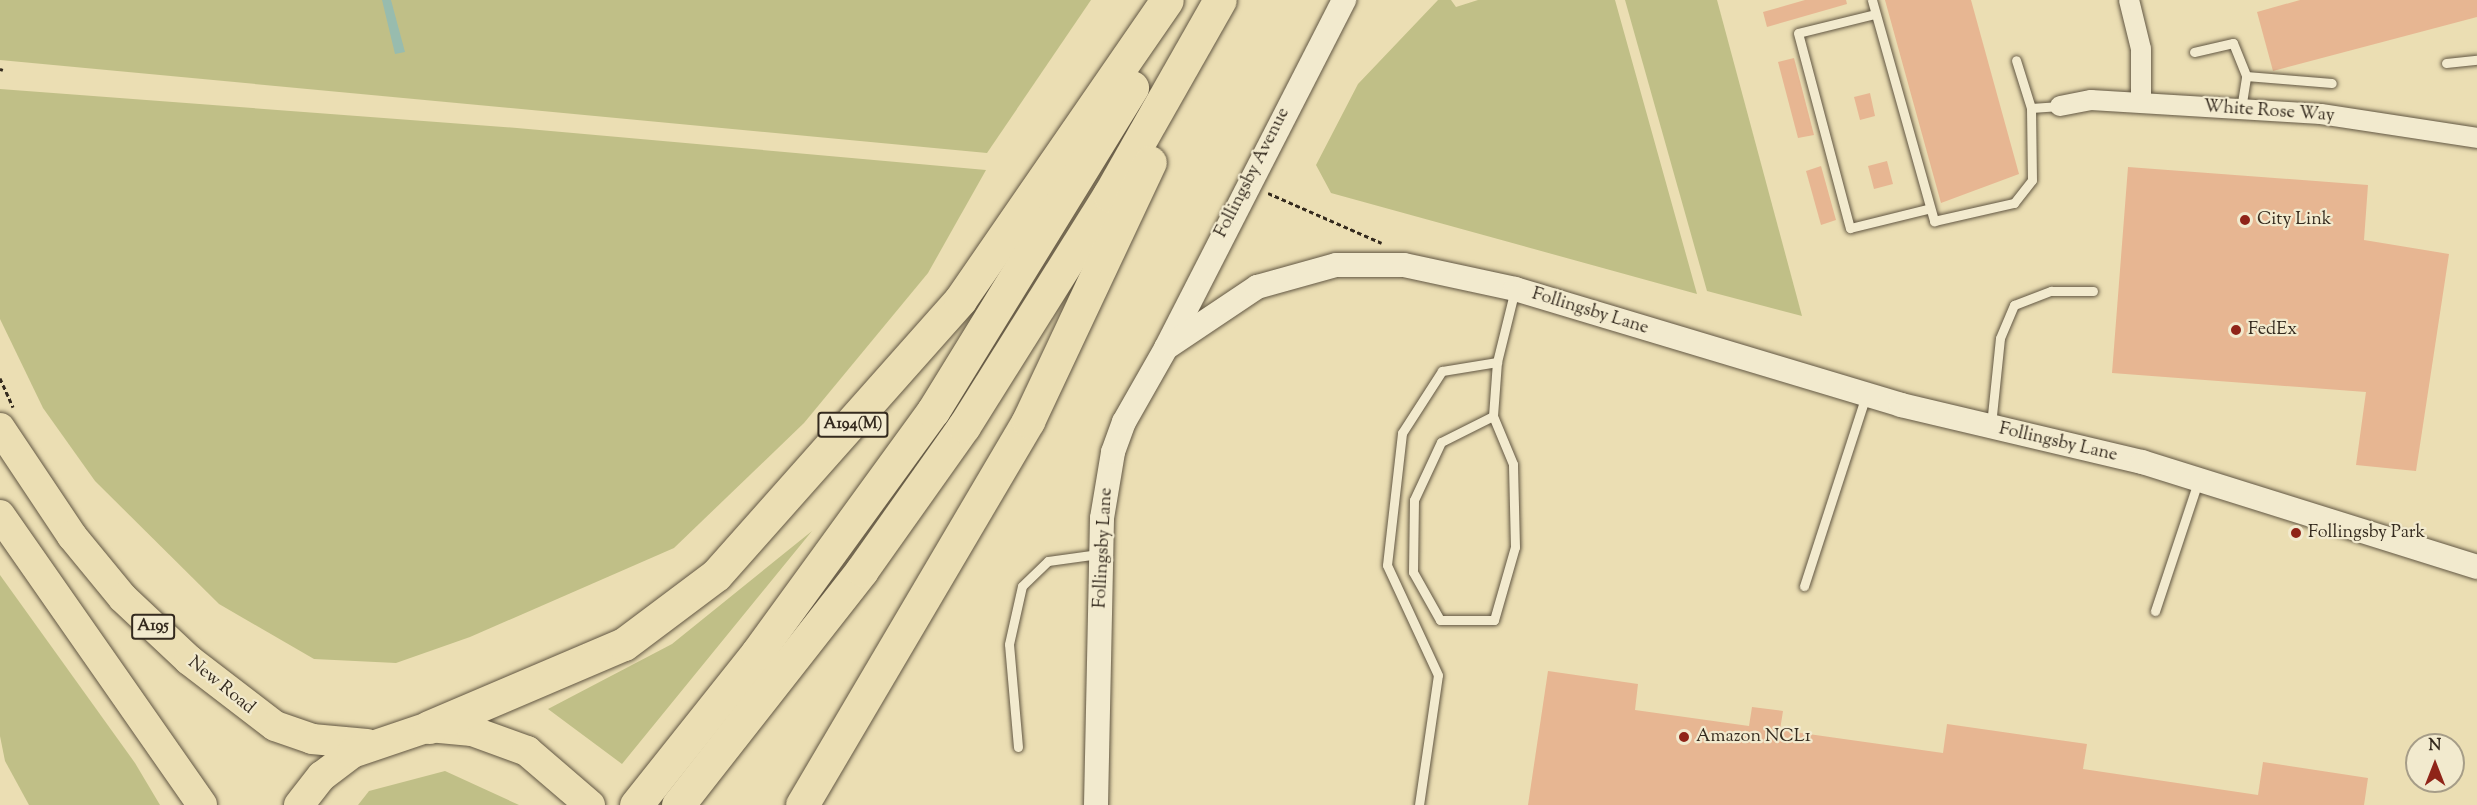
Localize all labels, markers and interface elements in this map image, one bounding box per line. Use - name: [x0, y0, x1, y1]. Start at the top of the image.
- street label: White Rose Way: [2203, 97, 2335, 127]
- street label: Follingsby Avenue: [1211, 104, 1295, 242]
- place label: City Link: [2257, 209, 2332, 231]
- marker: City Link: [2238, 213, 2252, 227]
- street label: Follingsby Lane: [1529, 284, 1651, 340]
- place label: FedEx: [2248, 319, 2297, 341]
- marker: FedEx: [2229, 323, 2243, 337]
- road number: A194(M): [817, 412, 889, 438]
- street label: Follingsby Lane: [1997, 419, 2119, 467]
- street label: Follingsby Lane: [1090, 487, 1118, 609]
- place label: Follingsby Park: [2308, 522, 2425, 544]
- marker: Follingsby Park: [2289, 526, 2303, 540]
- road number: A195: [130, 614, 176, 640]
- street label: New Road: [183, 652, 259, 720]
- place label: Amazon NCL1: [1696, 726, 1811, 748]
- marker: Amazon NCL1: [1677, 730, 1691, 744]
- north arrow: [2405, 733, 2465, 793]
- text: N: [2429, 735, 2441, 758]

